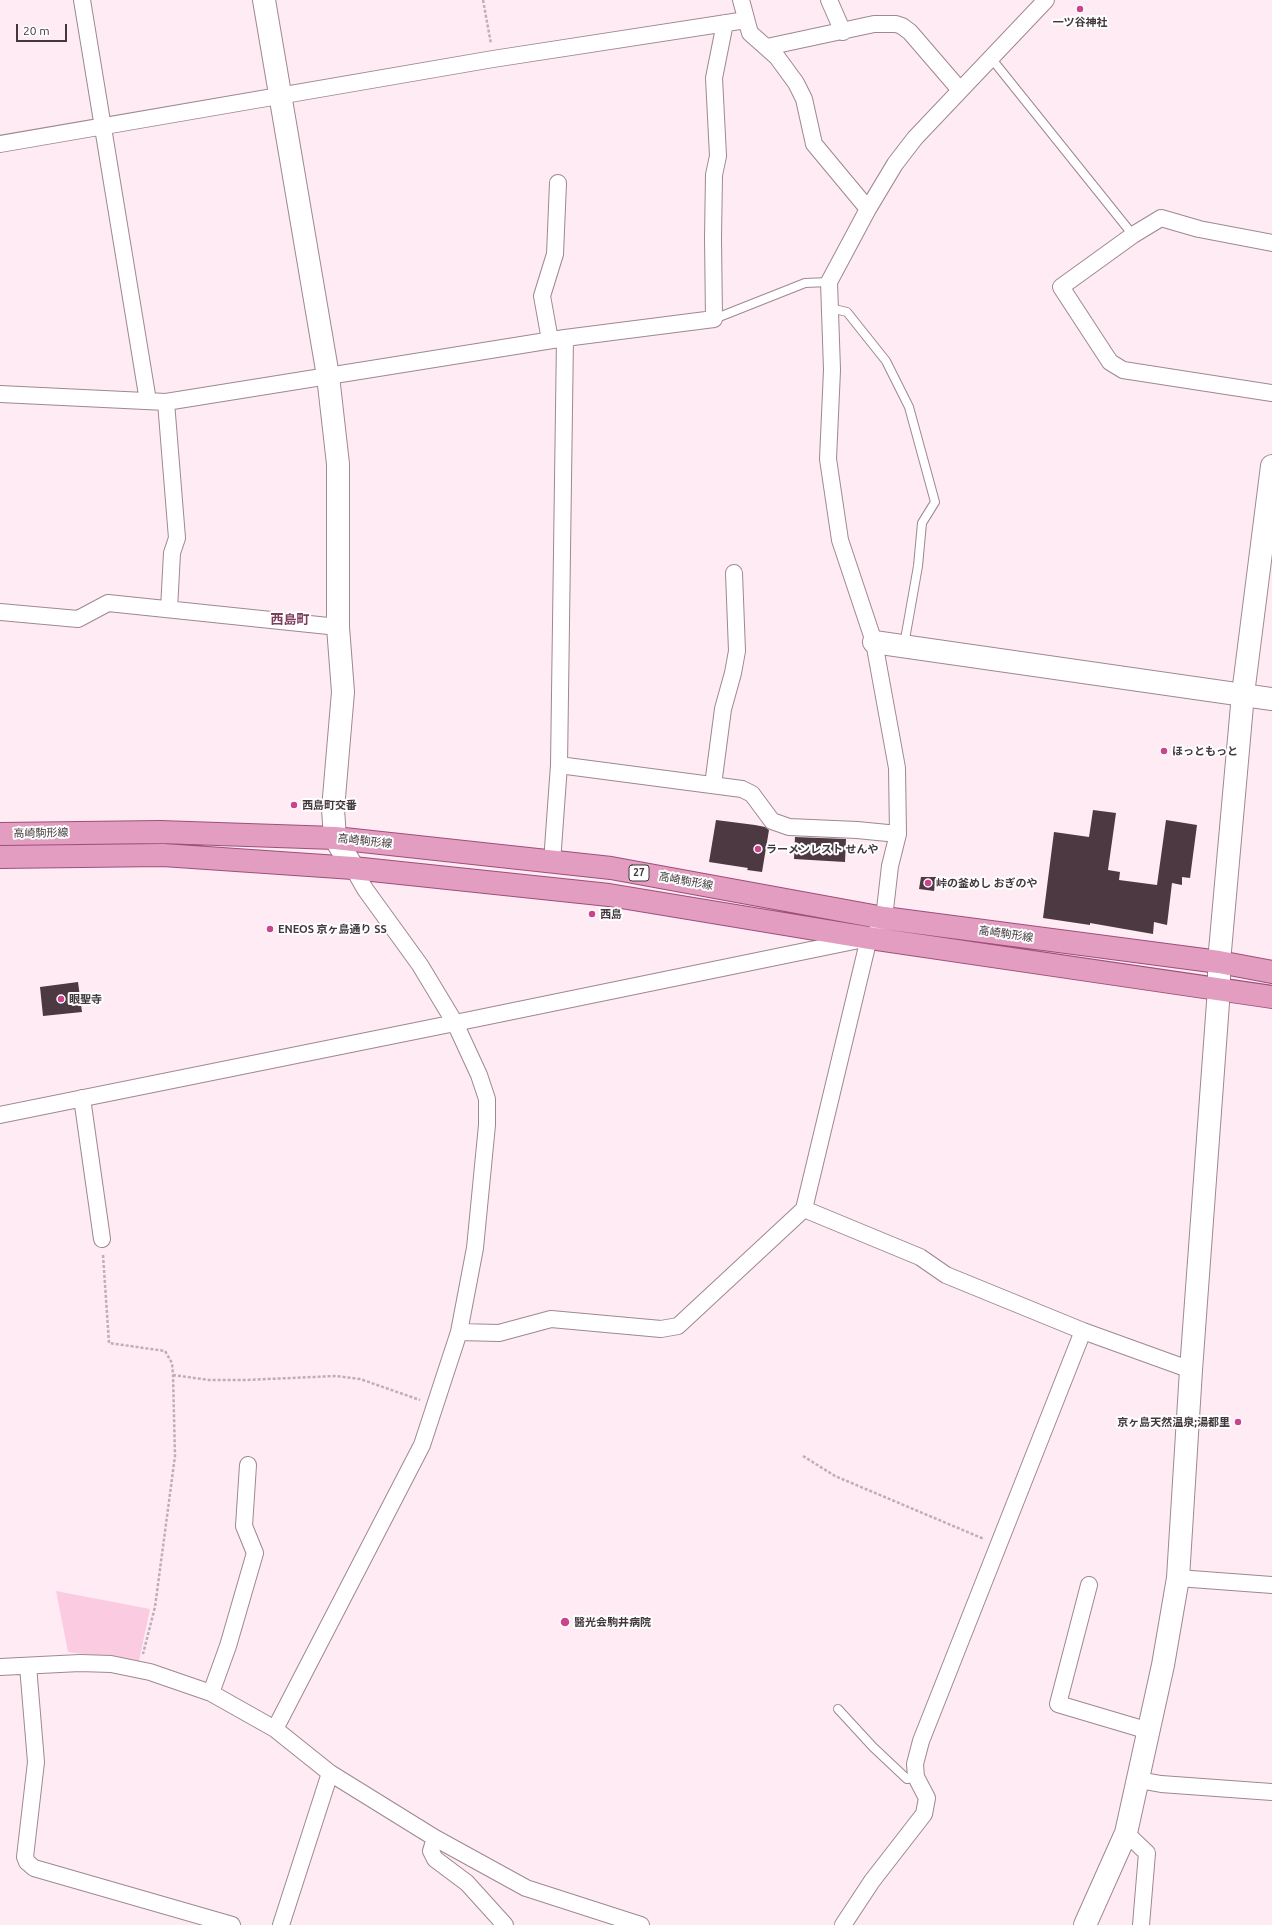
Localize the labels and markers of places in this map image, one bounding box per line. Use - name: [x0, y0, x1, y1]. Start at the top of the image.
- marker: 一ツ谷神社: [1075, 4, 1085, 14]
- place label: 一ツ谷神社: [1053, 15, 1107, 29]
- place label: ほっともっと: [1172, 744, 1238, 758]
- marker: ほっともっと: [1159, 746, 1169, 756]
- place label: 西島町交番: [302, 798, 357, 812]
- marker: 西島町交番: [289, 800, 299, 810]
- place label: ラーメンレスト せんや: [766, 842, 879, 856]
- marker: ラーメンレスト せんや: [753, 844, 763, 854]
- place label: 峠の釜めし おぎのや: [936, 876, 1038, 890]
- marker: 峠の釜めし おぎのや: [923, 878, 933, 888]
- place label: 西島: [600, 907, 622, 921]
- marker: 西島: [587, 909, 597, 919]
- place label: ENEOS 京ヶ島通り SS: [278, 922, 387, 936]
- marker: ENEOS 京ヶ島通り SS: [265, 924, 275, 934]
- place label: 眼聖寺: [69, 992, 102, 1006]
- marker: 眼聖寺: [56, 994, 66, 1004]
- place label: 京ヶ島天然温泉;湯都里: [1117, 1415, 1230, 1429]
- marker: 京ヶ島天然温泉;湯都里: [1233, 1417, 1243, 1427]
- place label: 醫光会駒井病院: [574, 1615, 651, 1629]
- marker: 醫光会駒井病院: [559, 1616, 571, 1628]

